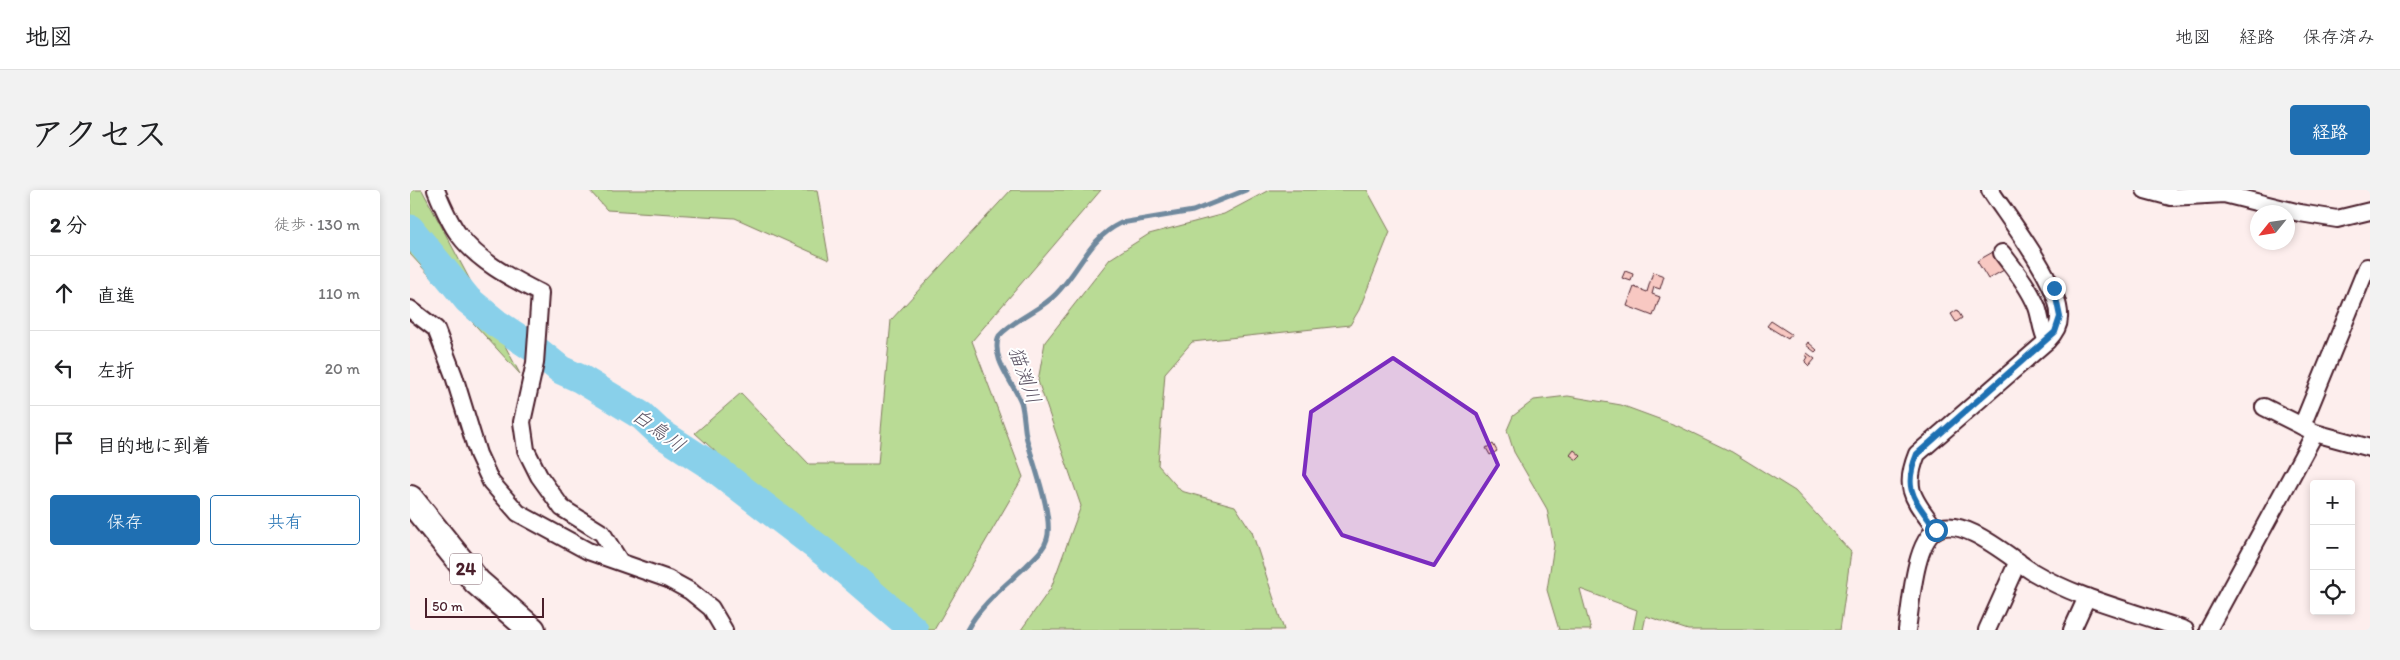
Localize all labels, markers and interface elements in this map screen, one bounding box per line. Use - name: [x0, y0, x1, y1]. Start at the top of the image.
- text: 地図: [25, 22, 73, 51]
- text: 地図: [2175, 26, 2211, 48]
- text: 経路: [2239, 26, 2275, 48]
- text: 保存済み: [2303, 26, 2375, 48]
- button: 経路: [2290, 105, 2370, 155]
- text: アクセス: [30, 113, 168, 155]
- north arrow: [2250, 205, 2295, 250]
- text: 2 分: [50, 212, 87, 237]
- text: 徒歩 · 130 m: [274, 215, 360, 234]
- route end: [2043, 277, 2066, 300]
- icon: ahead: [50, 279, 78, 307]
- text: 直進: [97, 284, 135, 307]
- text: 110 m: [318, 284, 360, 303]
- water label: 猫渕川: [1003, 343, 1047, 407]
- icon: left: [50, 354, 78, 382]
- text: 左折: [97, 359, 135, 382]
- text: 20 m: [325, 359, 360, 378]
- water label: 白鳥川: [628, 403, 690, 457]
- icon: arrive: [50, 429, 78, 457]
- text: 目的地に到着: [97, 434, 211, 457]
- map controls: [2310, 480, 2355, 615]
- button: +: [2310, 480, 2355, 525]
- button: 保存: [50, 495, 200, 545]
- button: 共有: [210, 495, 360, 545]
- route start: [1925, 519, 1948, 542]
- button: −: [2310, 525, 2355, 570]
- road number: 24: [450, 554, 482, 584]
- button: locate: [2310, 570, 2355, 615]
- scale bar: [425, 595, 544, 618]
- text: 50 m: [432, 598, 463, 615]

